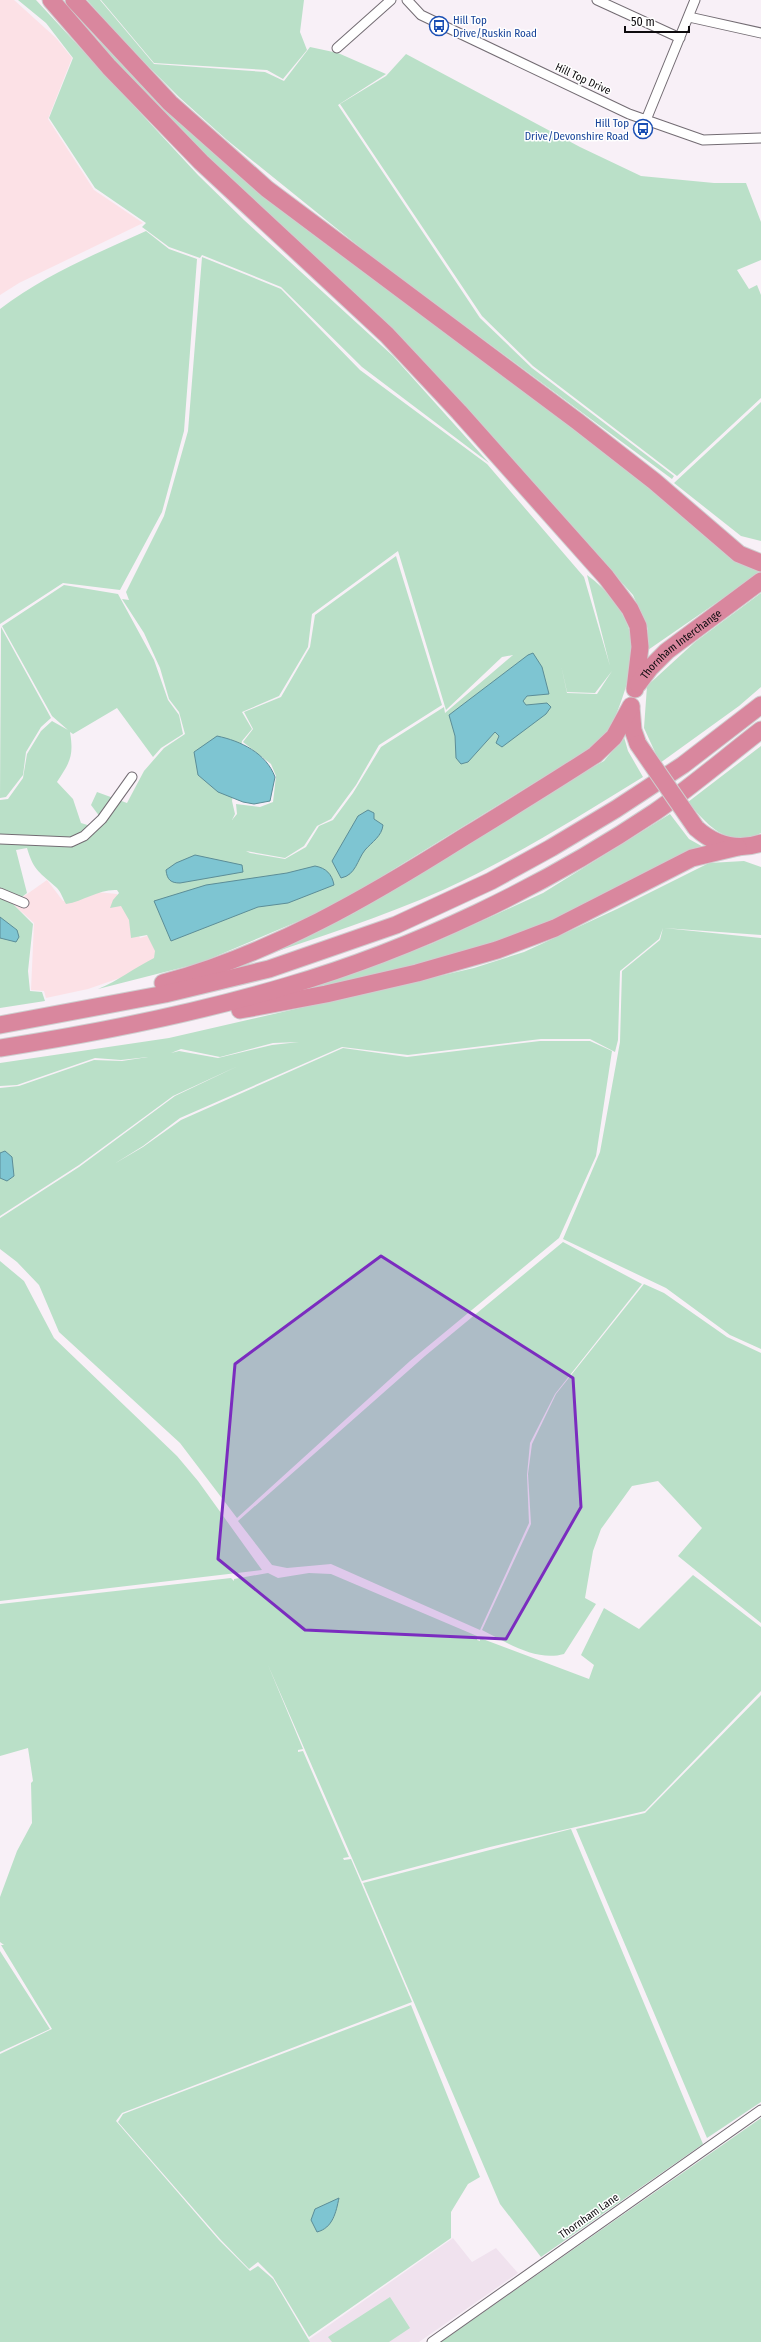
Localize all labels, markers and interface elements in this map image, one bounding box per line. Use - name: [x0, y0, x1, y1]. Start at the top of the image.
- scale bar: [625, 8, 689, 34]
- place label: Hill Top Drive/Ruskin Road: [453, 14, 537, 40]
- bus stop icon: Hill Top Drive/Ruskin Road: [428, 15, 450, 37]
- text: 50 m: [631, 15, 655, 29]
- street label: Hill Top Drive: [553, 60, 613, 98]
- place label: Hill Top Drive/Devonshire Road: [525, 117, 629, 143]
- bus stop icon: Hill Top Drive/Devonshire Road: [632, 118, 654, 140]
- street label: Thornham Interchange: [638, 606, 724, 681]
- street label: Thornham Lane: [557, 2191, 621, 2241]

